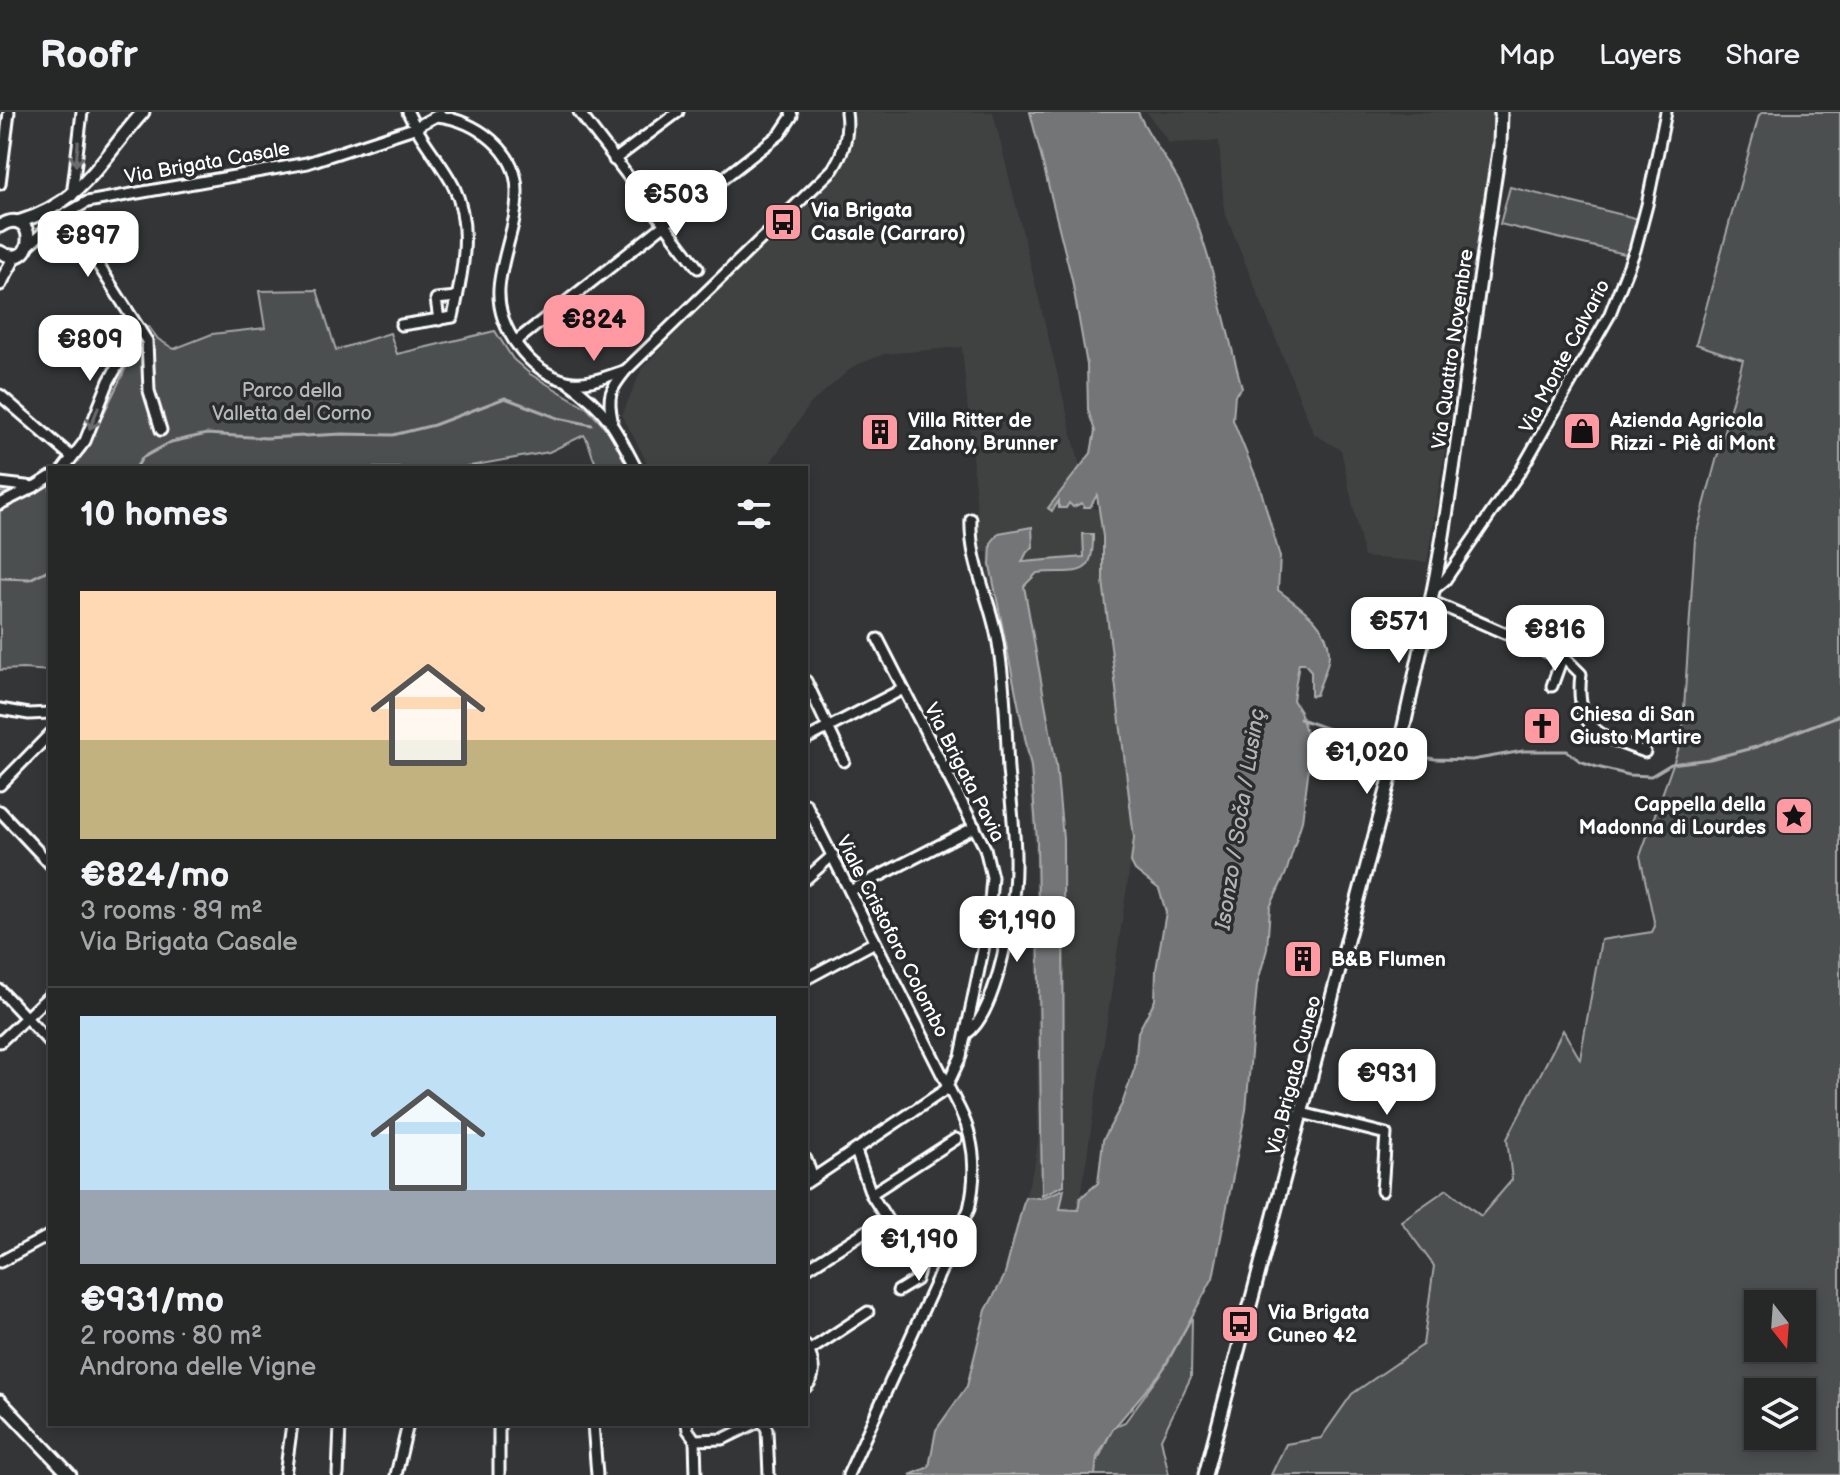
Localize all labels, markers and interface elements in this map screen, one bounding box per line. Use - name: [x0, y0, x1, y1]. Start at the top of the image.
- text: Roofr: [40, 33, 138, 78]
- text: Map: [1499, 39, 1555, 72]
- text: Layers: [1599, 39, 1682, 72]
- text: Share: [1726, 39, 1800, 72]
- street label: Via Brigata Casale: [123, 137, 292, 189]
- one-way arrow: [70, 140, 85, 167]
- pin: €503: [629, 170, 723, 238]
- text: €503: [643, 180, 709, 211]
- place label: Via Brigata Casale (Carraro): [811, 199, 966, 246]
- bus stop icon: Via Brigata Casale (Carraro): [762, 201, 804, 243]
- pin: €897: [41, 211, 135, 279]
- text: €897: [56, 221, 120, 252]
- street label: Via Quattro Novembre: [1427, 247, 1479, 451]
- street label: Via Monte Calvario: [1514, 276, 1615, 437]
- pin: €824: [547, 295, 641, 363]
- text: €824: [561, 305, 627, 336]
- pin: €809: [43, 315, 137, 383]
- text: €809: [57, 325, 123, 356]
- park label: Parco della Valletta del Corno: [212, 379, 372, 426]
- one-way arrow: [86, 405, 100, 430]
- place label: Villa Ritter de Zahony, Brunner: [908, 409, 1059, 456]
- place label: Azienda Agricola Rizzi - Piè di Mont: [1609, 409, 1775, 456]
- shop icon: Azienda Agricola Rizzi - Piè di Mont: [1561, 410, 1603, 452]
- building icon: Villa Ritter de Zahony, Brunner: [859, 411, 901, 453]
- icon: filters: [732, 492, 776, 536]
- text: 10 homes: [80, 494, 228, 535]
- pin: €571: [1352, 597, 1446, 665]
- pin: €816: [1508, 605, 1602, 673]
- text: €571: [1369, 607, 1429, 638]
- text: €816: [1524, 615, 1586, 646]
- icon: home: [356, 643, 500, 787]
- street label: Via Brigata Pavia: [919, 699, 1010, 846]
- place label: Chiesa di San Giusto Martire: [1570, 703, 1701, 750]
- church icon: Chiesa di San Giusto Martire: [1521, 705, 1563, 747]
- water label: Isonzo / Soča / Lusinç: [1209, 706, 1271, 933]
- pin: €1,020: [1302, 728, 1432, 796]
- text: €1,020: [1325, 738, 1409, 769]
- place label: Cappella della Madonna di Lourdes: [1579, 793, 1766, 840]
- place icon: Cappella della Madonna di Lourdes: [1773, 795, 1815, 837]
- street label: Viale Cristoforo Colombo: [831, 831, 954, 1042]
- text: €824/mo: [80, 855, 229, 896]
- text: 3 rooms · 89 m²: [80, 896, 263, 927]
- pin: €1,190: [952, 896, 1082, 964]
- text: €1,190: [978, 906, 1056, 937]
- text: Via Brigata Casale: [80, 927, 298, 958]
- building icon: B&B Flumen: [1282, 938, 1324, 980]
- place label: B&B Flumen: [1331, 948, 1446, 972]
- street label: Via Brigata Cuneo: [1261, 993, 1327, 1158]
- pin: €931: [1340, 1049, 1434, 1117]
- text: €931: [1357, 1059, 1417, 1090]
- icon: home: [356, 1068, 500, 1212]
- pin: €1,190: [854, 1215, 984, 1283]
- text: €1,190: [880, 1225, 958, 1256]
- text: €931/mo: [80, 1280, 224, 1321]
- north arrow: [1744, 1290, 1816, 1362]
- map controls: [1744, 1290, 1816, 1450]
- place label: Via Brigata Cuneo 42: [1268, 1301, 1370, 1348]
- bus stop icon: Via Brigata Cuneo 42: [1219, 1303, 1261, 1345]
- text: 2 rooms · 80 m²: [80, 1321, 262, 1352]
- text: Androna delle Vigne: [80, 1352, 316, 1383]
- button: layers: [1744, 1378, 1816, 1450]

